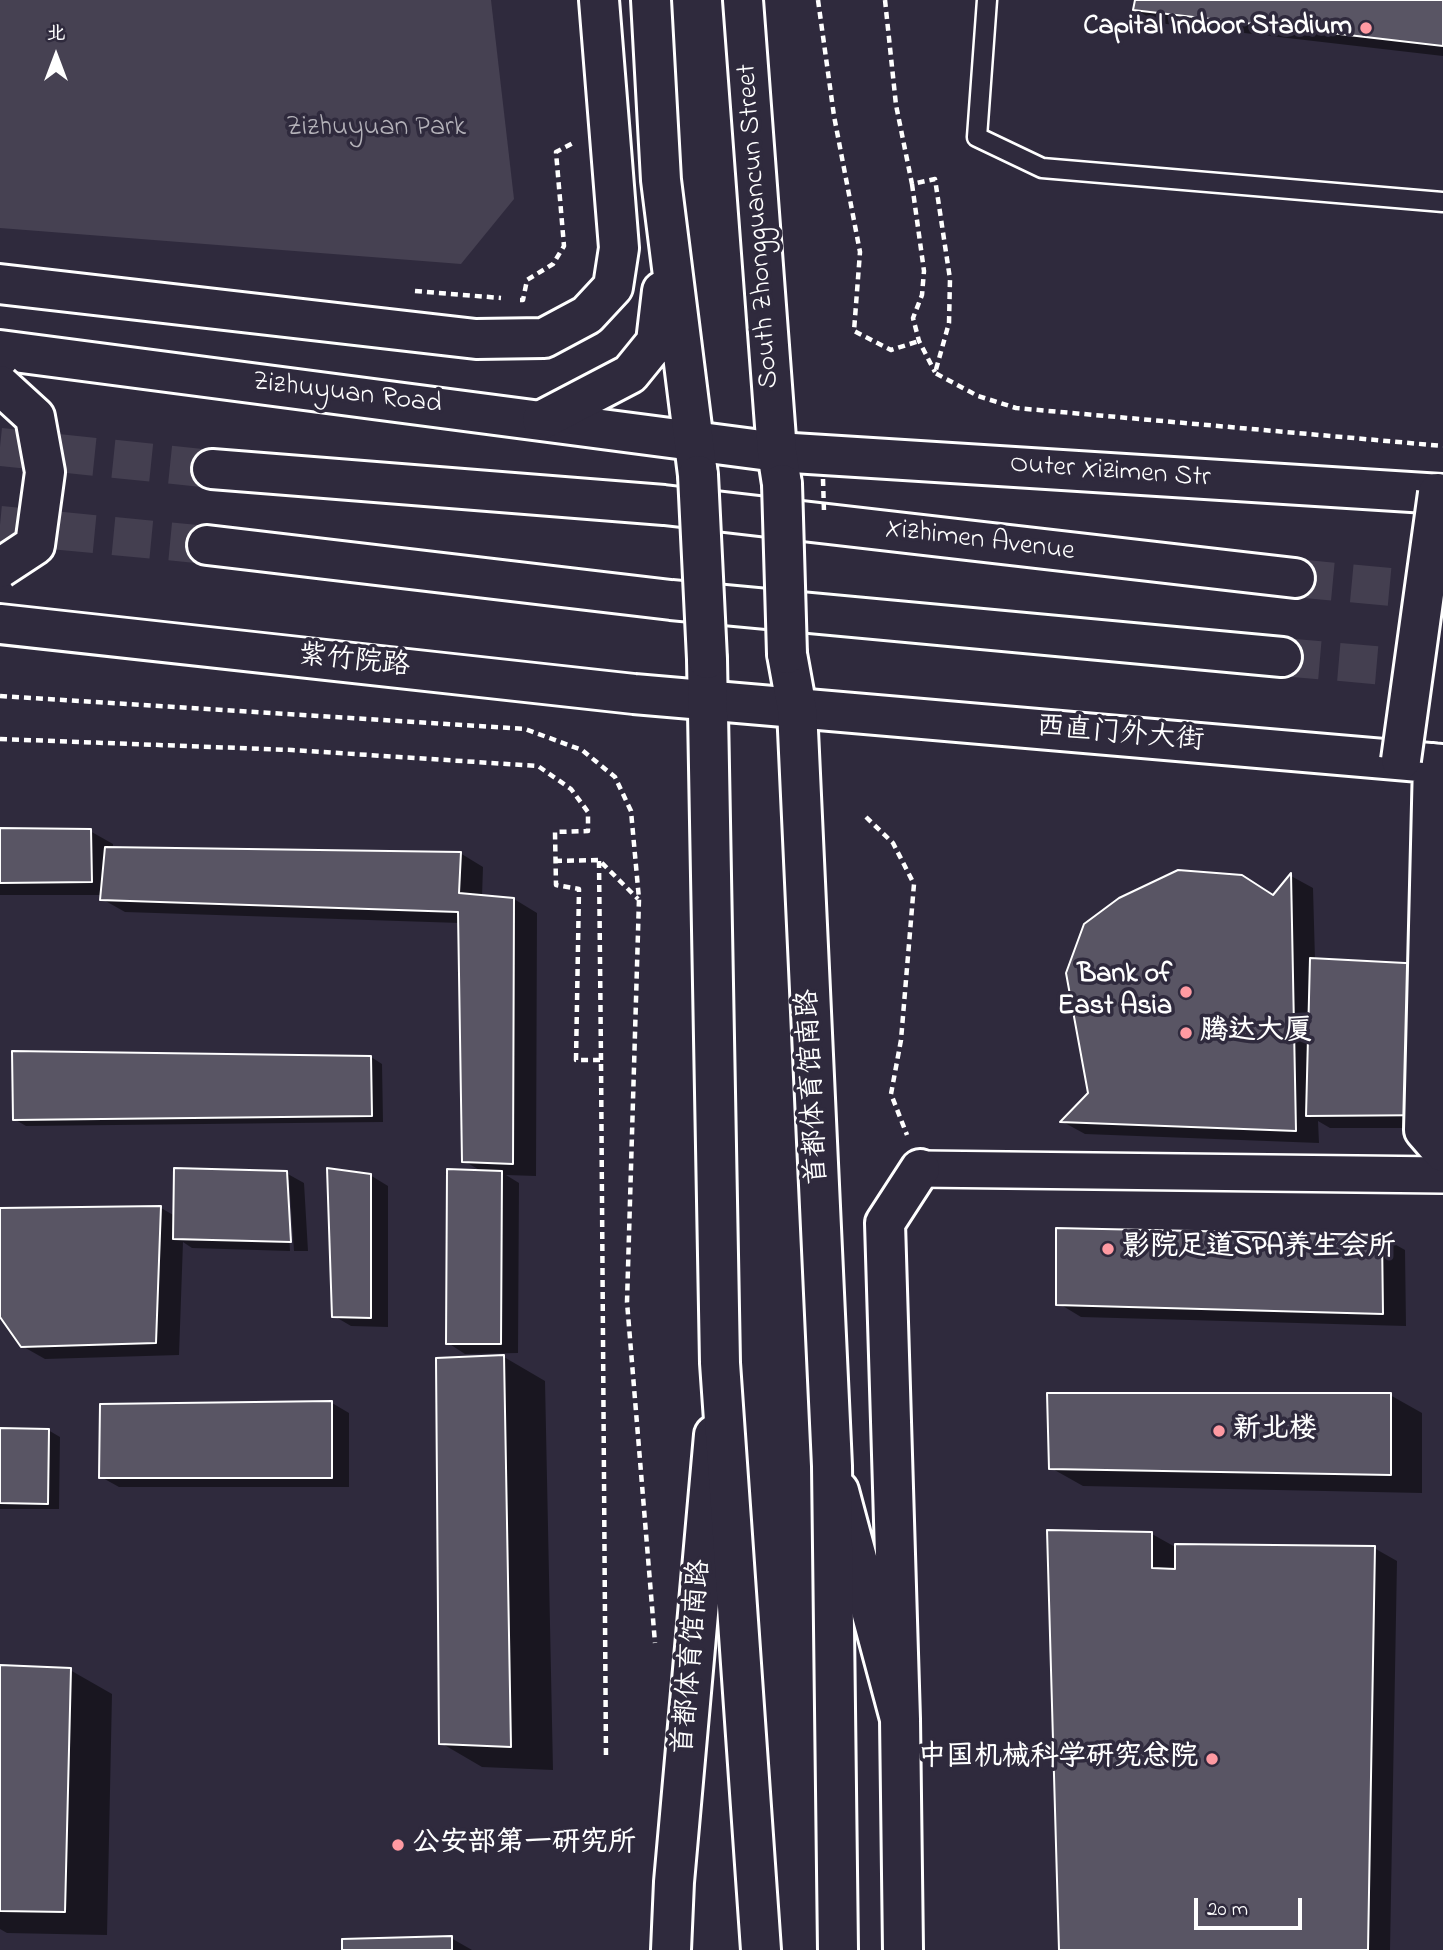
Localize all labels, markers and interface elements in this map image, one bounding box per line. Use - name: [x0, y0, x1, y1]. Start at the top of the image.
- place label: Capital Indoor Stadium: [1083, 11, 1352, 45]
- marker: Capital Indoor Stadium: [1358, 20, 1374, 36]
- north arrow: [21, 21, 91, 91]
- text: 北: [46, 21, 66, 48]
- street label: South Zhongguancun Street: [732, 62, 788, 390]
- park label: Zizhuyuan Park: [286, 112, 466, 146]
- street label: Zizhuyuan Road: [251, 367, 443, 423]
- street label: Outer Xizimen Str: [1009, 449, 1211, 497]
- street label: Xizhimen Avenue: [884, 514, 1076, 570]
- street label: 紫竹院路: [297, 640, 411, 686]
- street label: 西直门外大街: [1035, 712, 1205, 760]
- place label: Bank of East Asia: [1058, 959, 1172, 1025]
- marker: Bank of East Asia: [1178, 984, 1194, 1000]
- street label: 首都体育馆南路: [793, 988, 837, 1186]
- place label: 腾达大厦: [1200, 1016, 1312, 1050]
- marker: 腾达大厦: [1178, 1025, 1194, 1041]
- place label: 影院足道SPA养生会所: [1122, 1232, 1396, 1266]
- marker: 影院足道SPA养生会所: [1100, 1241, 1116, 1257]
- place label: 新北楼: [1233, 1414, 1317, 1448]
- marker: 新北楼: [1211, 1423, 1227, 1439]
- street label: 首都体育馆南路: [669, 1558, 719, 1756]
- place label: 中国机械科学研究总院: [918, 1742, 1198, 1776]
- marker: 中国机械科学研究总院: [1204, 1751, 1220, 1767]
- place label: 公安部第一研究所: [412, 1828, 636, 1862]
- marker: 公安部第一研究所: [390, 1837, 406, 1853]
- scale bar: [1198, 1884, 1306, 1928]
- text: 20 m: [1207, 1895, 1248, 1925]

